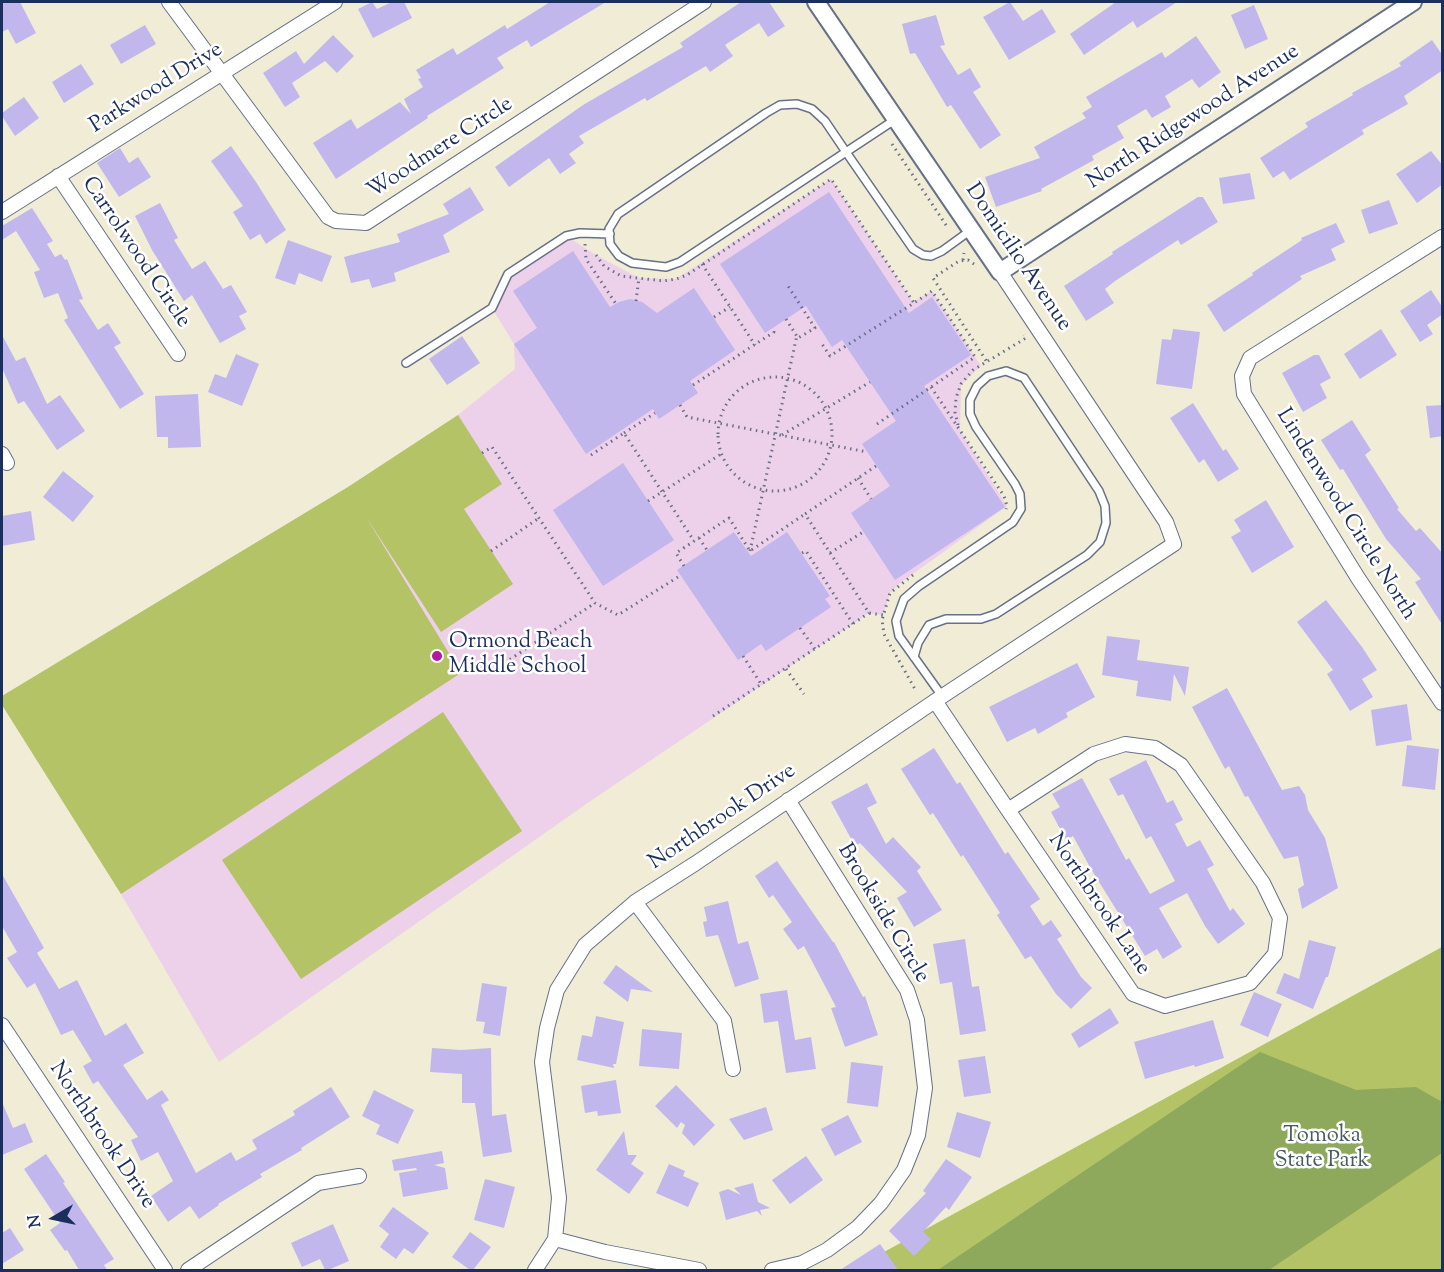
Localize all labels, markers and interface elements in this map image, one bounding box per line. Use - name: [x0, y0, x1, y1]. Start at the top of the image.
- street label: Parkwood Drive: [86, 38, 228, 140]
- street label: North Ridgewood Avenue: [1083, 39, 1305, 197]
- street label: Woodmere Circle: [363, 92, 519, 206]
- street label: Carrolwood Circle: [75, 172, 195, 334]
- street label: Domicilio Avenue: [958, 179, 1076, 337]
- street label: Lindenwood Circle North: [1269, 404, 1421, 626]
- place label: Ormond Beach Middle School: [449, 630, 593, 682]
- marker: Ormond Beach Middle School: [430, 649, 444, 663]
- street label: Northbrook Drive: [644, 759, 802, 877]
- street label: Northbrook Lane: [1041, 829, 1155, 981]
- street label: Brookside Circle: [830, 840, 934, 988]
- street label: Northbrook Drive: [42, 1057, 160, 1215]
- park label: Tomoka State Park: [1274, 1124, 1370, 1176]
- north arrow: [24, 1188, 84, 1248]
- text: N: [23, 1213, 48, 1229]

